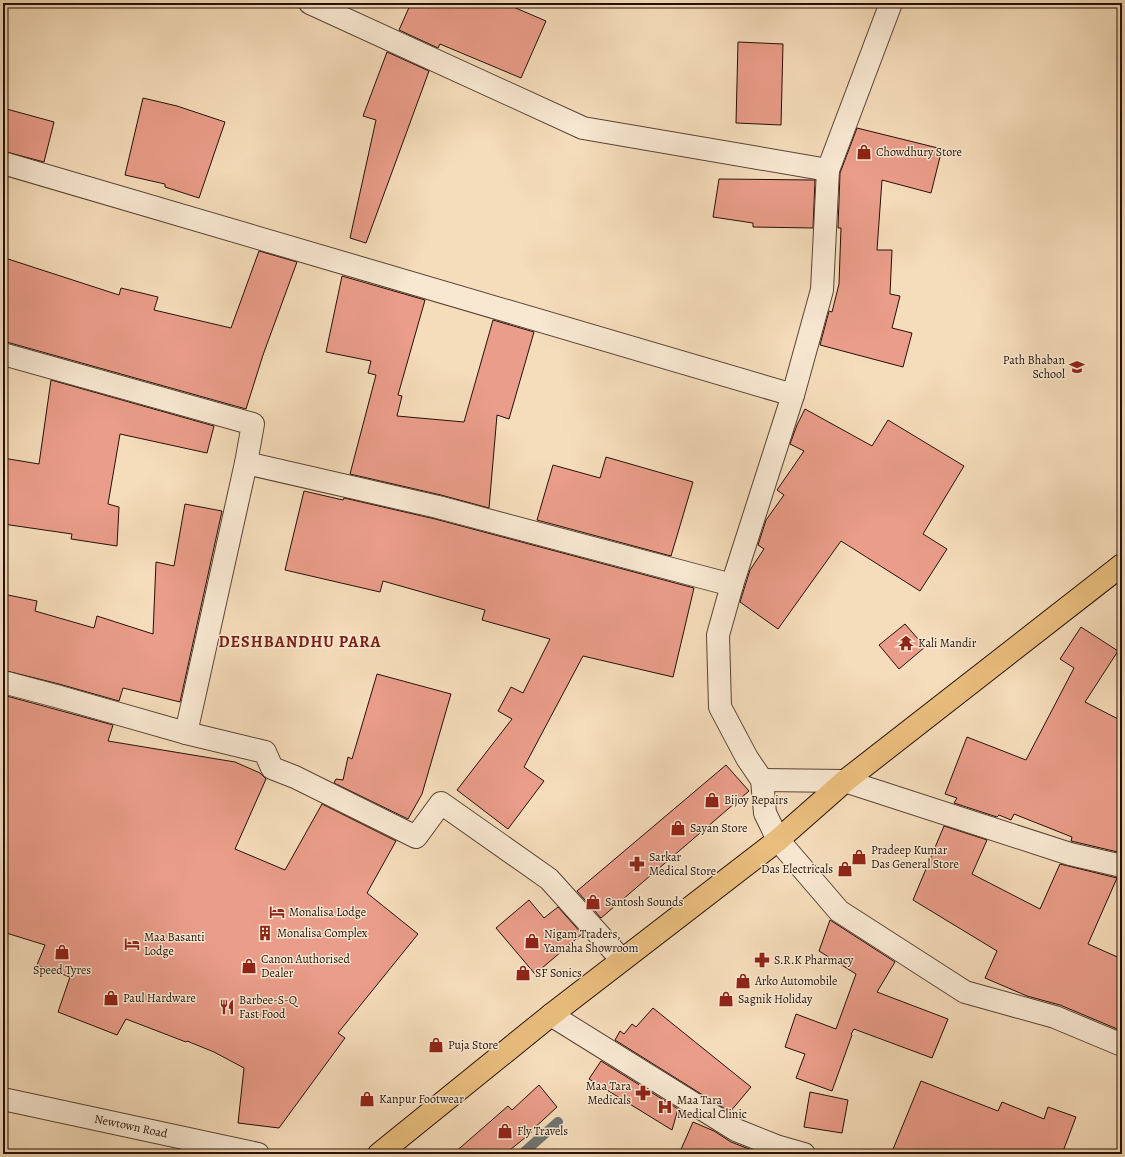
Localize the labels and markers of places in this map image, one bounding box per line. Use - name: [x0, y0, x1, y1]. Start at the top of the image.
- shop icon: Chowdhury Store: [855, 143, 873, 161]
- place label: Chowdhury Store: [876, 144, 962, 160]
- place label: Path Bhaban School: [1003, 352, 1065, 382]
- school or university icon: Path Bhaban School: [1068, 358, 1086, 376]
- temple icon: Kali Mandir: [897, 634, 915, 652]
- place label: Kali Mandir: [918, 635, 977, 651]
- shop icon: Bijoy Repairs: [703, 791, 721, 809]
- place label: Bijoy Repairs: [724, 792, 788, 808]
- shop icon: Sayan Store: [669, 819, 687, 837]
- place label: Sayan Store: [690, 820, 747, 836]
- place label: Pradeep Kumar Das General Store: [871, 842, 959, 872]
- shop icon: Pradeep Kumar Das General Store: [850, 848, 868, 866]
- place label: Sarkar Medical Store: [649, 849, 716, 879]
- pharmacy icon: Sarkar Medical Store: [628, 855, 646, 873]
- shop icon: Das Electricals: [836, 860, 854, 878]
- place label: Das Electricals: [761, 861, 833, 877]
- shop icon: Santosh Sounds: [584, 893, 602, 911]
- place label: Santosh Sounds: [605, 894, 683, 910]
- hotel icon: Monalisa Lodge: [268, 903, 286, 921]
- place label: Monalisa Lodge: [289, 904, 366, 920]
- building icon: Monalisa Complex: [256, 924, 274, 942]
- place label: Monalisa Complex: [277, 925, 368, 941]
- place label: Nigam Traders, Yamaha Showroom: [543, 926, 639, 956]
- place label: Maa Basanti Lodge: [144, 929, 205, 959]
- shop icon: Nigam Traders, Yamaha Showroom: [523, 932, 541, 950]
- hotel icon: Maa Basanti Lodge: [123, 935, 141, 953]
- shop icon: Speed Tyres: [53, 943, 71, 961]
- place label: Canon Authorised Dealer: [261, 951, 350, 981]
- pharmacy icon: S.R.K Pharmacy: [753, 951, 771, 969]
- place label: S.R.K Pharmacy: [774, 952, 854, 968]
- shop icon: Canon Authorised Dealer: [240, 957, 258, 975]
- place label: Speed Tyres: [33, 962, 91, 978]
- shop icon: SF Sonics: [514, 964, 532, 982]
- place label: SF Sonics: [535, 965, 582, 981]
- shop icon: Arko Automobile: [734, 972, 752, 990]
- place label: Arko Automobile: [754, 973, 837, 989]
- shop icon: Paul Hardware: [102, 989, 120, 1007]
- place label: Paul Hardware: [123, 990, 196, 1006]
- shop icon: Sagnik Holiday: [717, 990, 735, 1008]
- place label: Sagnik Holiday: [738, 991, 813, 1007]
- place label: Barbee-S-Q Fast Food: [239, 992, 299, 1022]
- restaurant icon: Barbee-S-Q Fast Food: [218, 998, 236, 1016]
- shop icon: Puja Store: [427, 1036, 445, 1054]
- place label: Puja Store: [448, 1037, 498, 1053]
- place label: Maa Tara Medicals: [586, 1078, 631, 1108]
- pharmacy icon: Maa Tara Medicals: [634, 1084, 652, 1102]
- shop icon: Kanpur Footwear: [358, 1090, 376, 1108]
- place label: Kanpur Footwear: [379, 1091, 464, 1107]
- place label: Maa Tara Medical Clinic: [677, 1092, 747, 1122]
- hospital icon: Maa Tara Medical Clinic: [656, 1098, 674, 1116]
- shop icon: Fly Travels: [496, 1122, 514, 1140]
- place label: Fly Travels: [517, 1123, 568, 1139]

